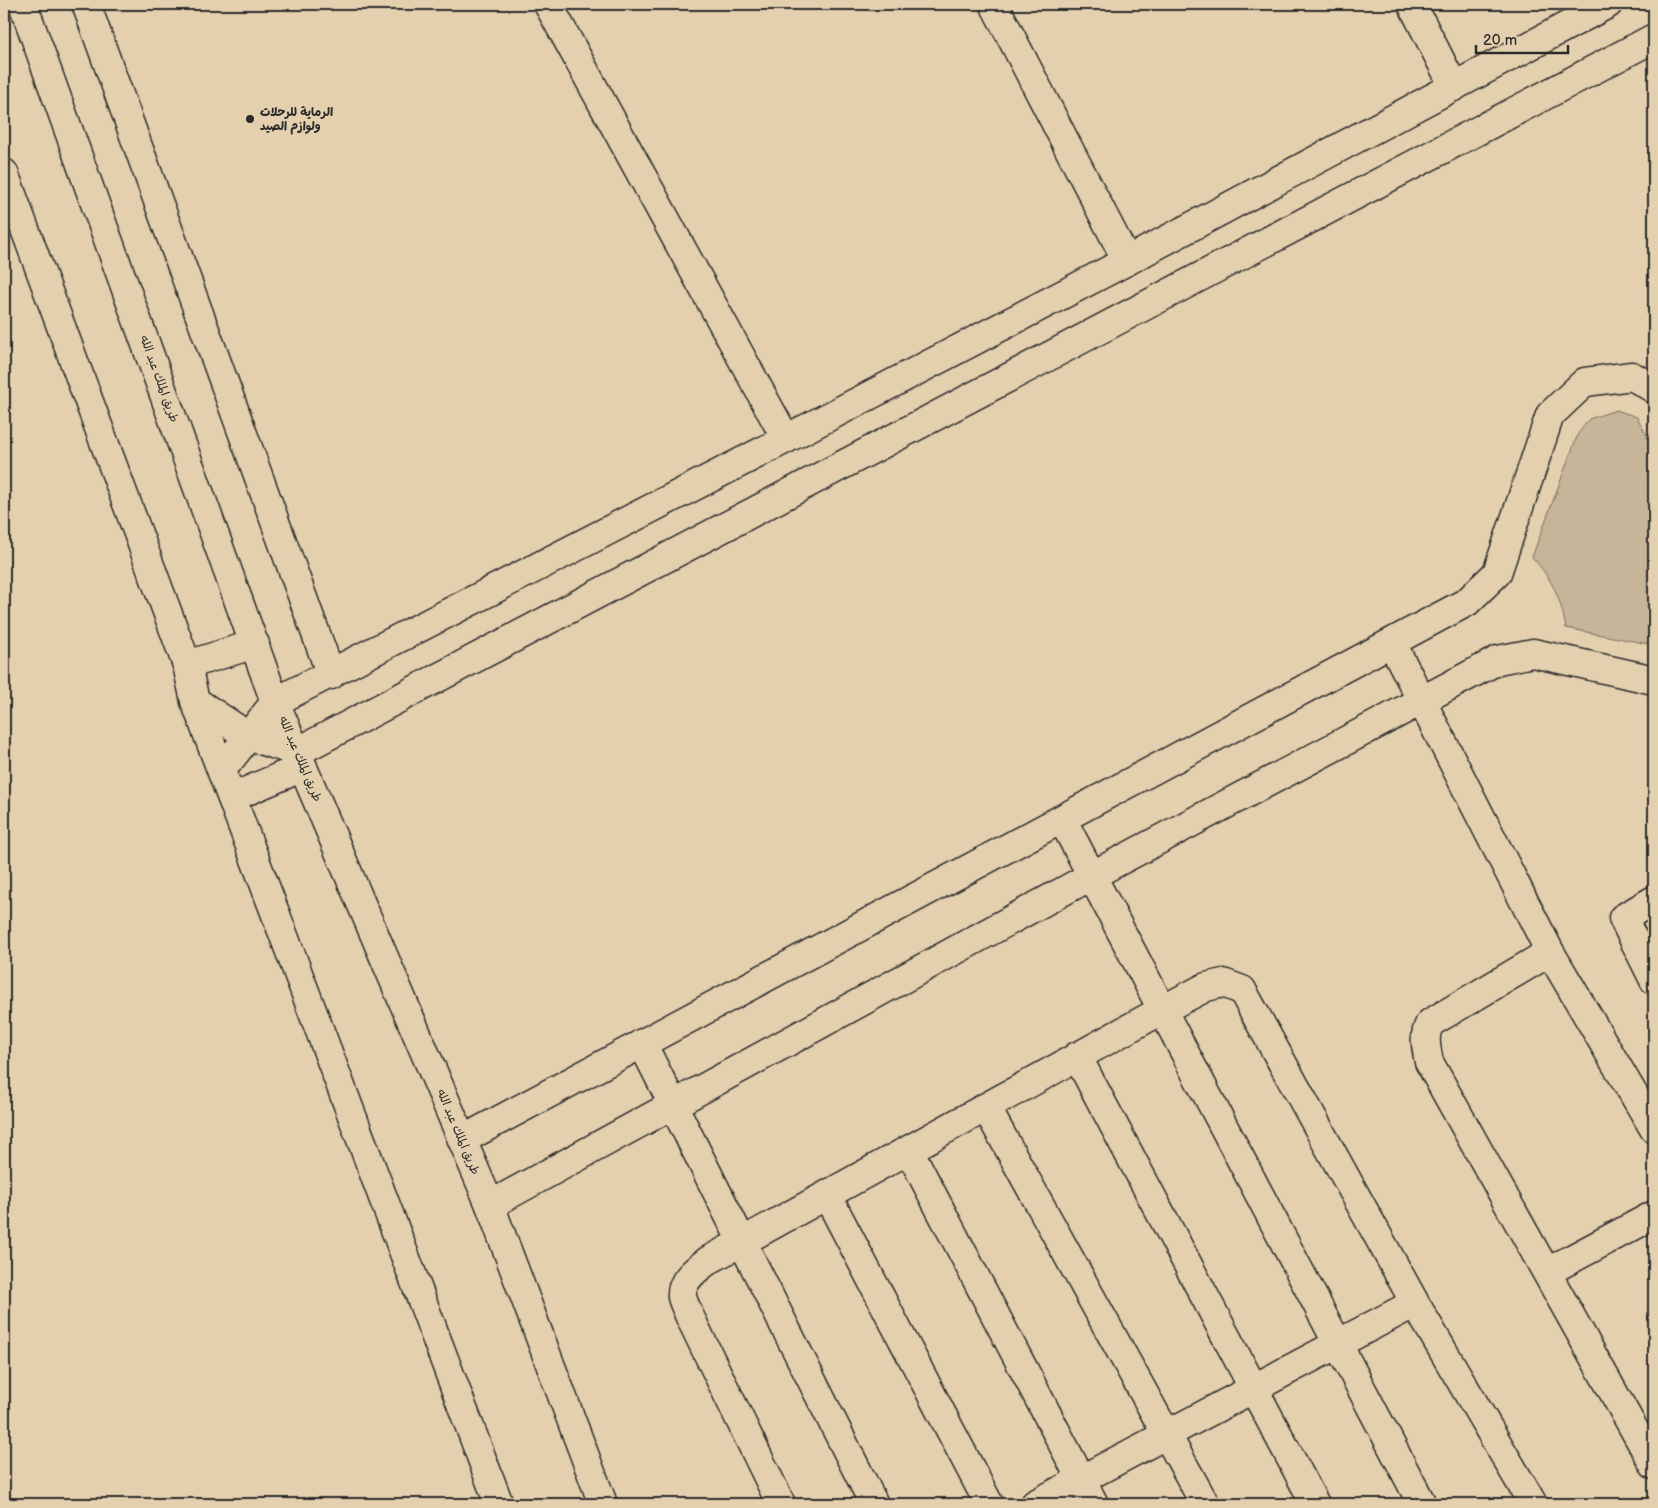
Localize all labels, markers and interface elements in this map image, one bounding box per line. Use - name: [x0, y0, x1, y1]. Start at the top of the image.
- scale bar: [1476, 22, 1568, 54]
- text: 20 m: [1483, 31, 1517, 50]
- place label: الرماية للرحلات ولوازم الصيد: [260, 105, 333, 135]
- marker: الرماية للرحلات ولوازم الصيد: [244, 113, 256, 125]
- street label: طريق الملك عبد الله: [136, 333, 182, 425]
- street label: طريق الملك عبد الله: [275, 714, 325, 804]
- street label: طريق الملك عبد الله: [433, 1087, 483, 1177]

